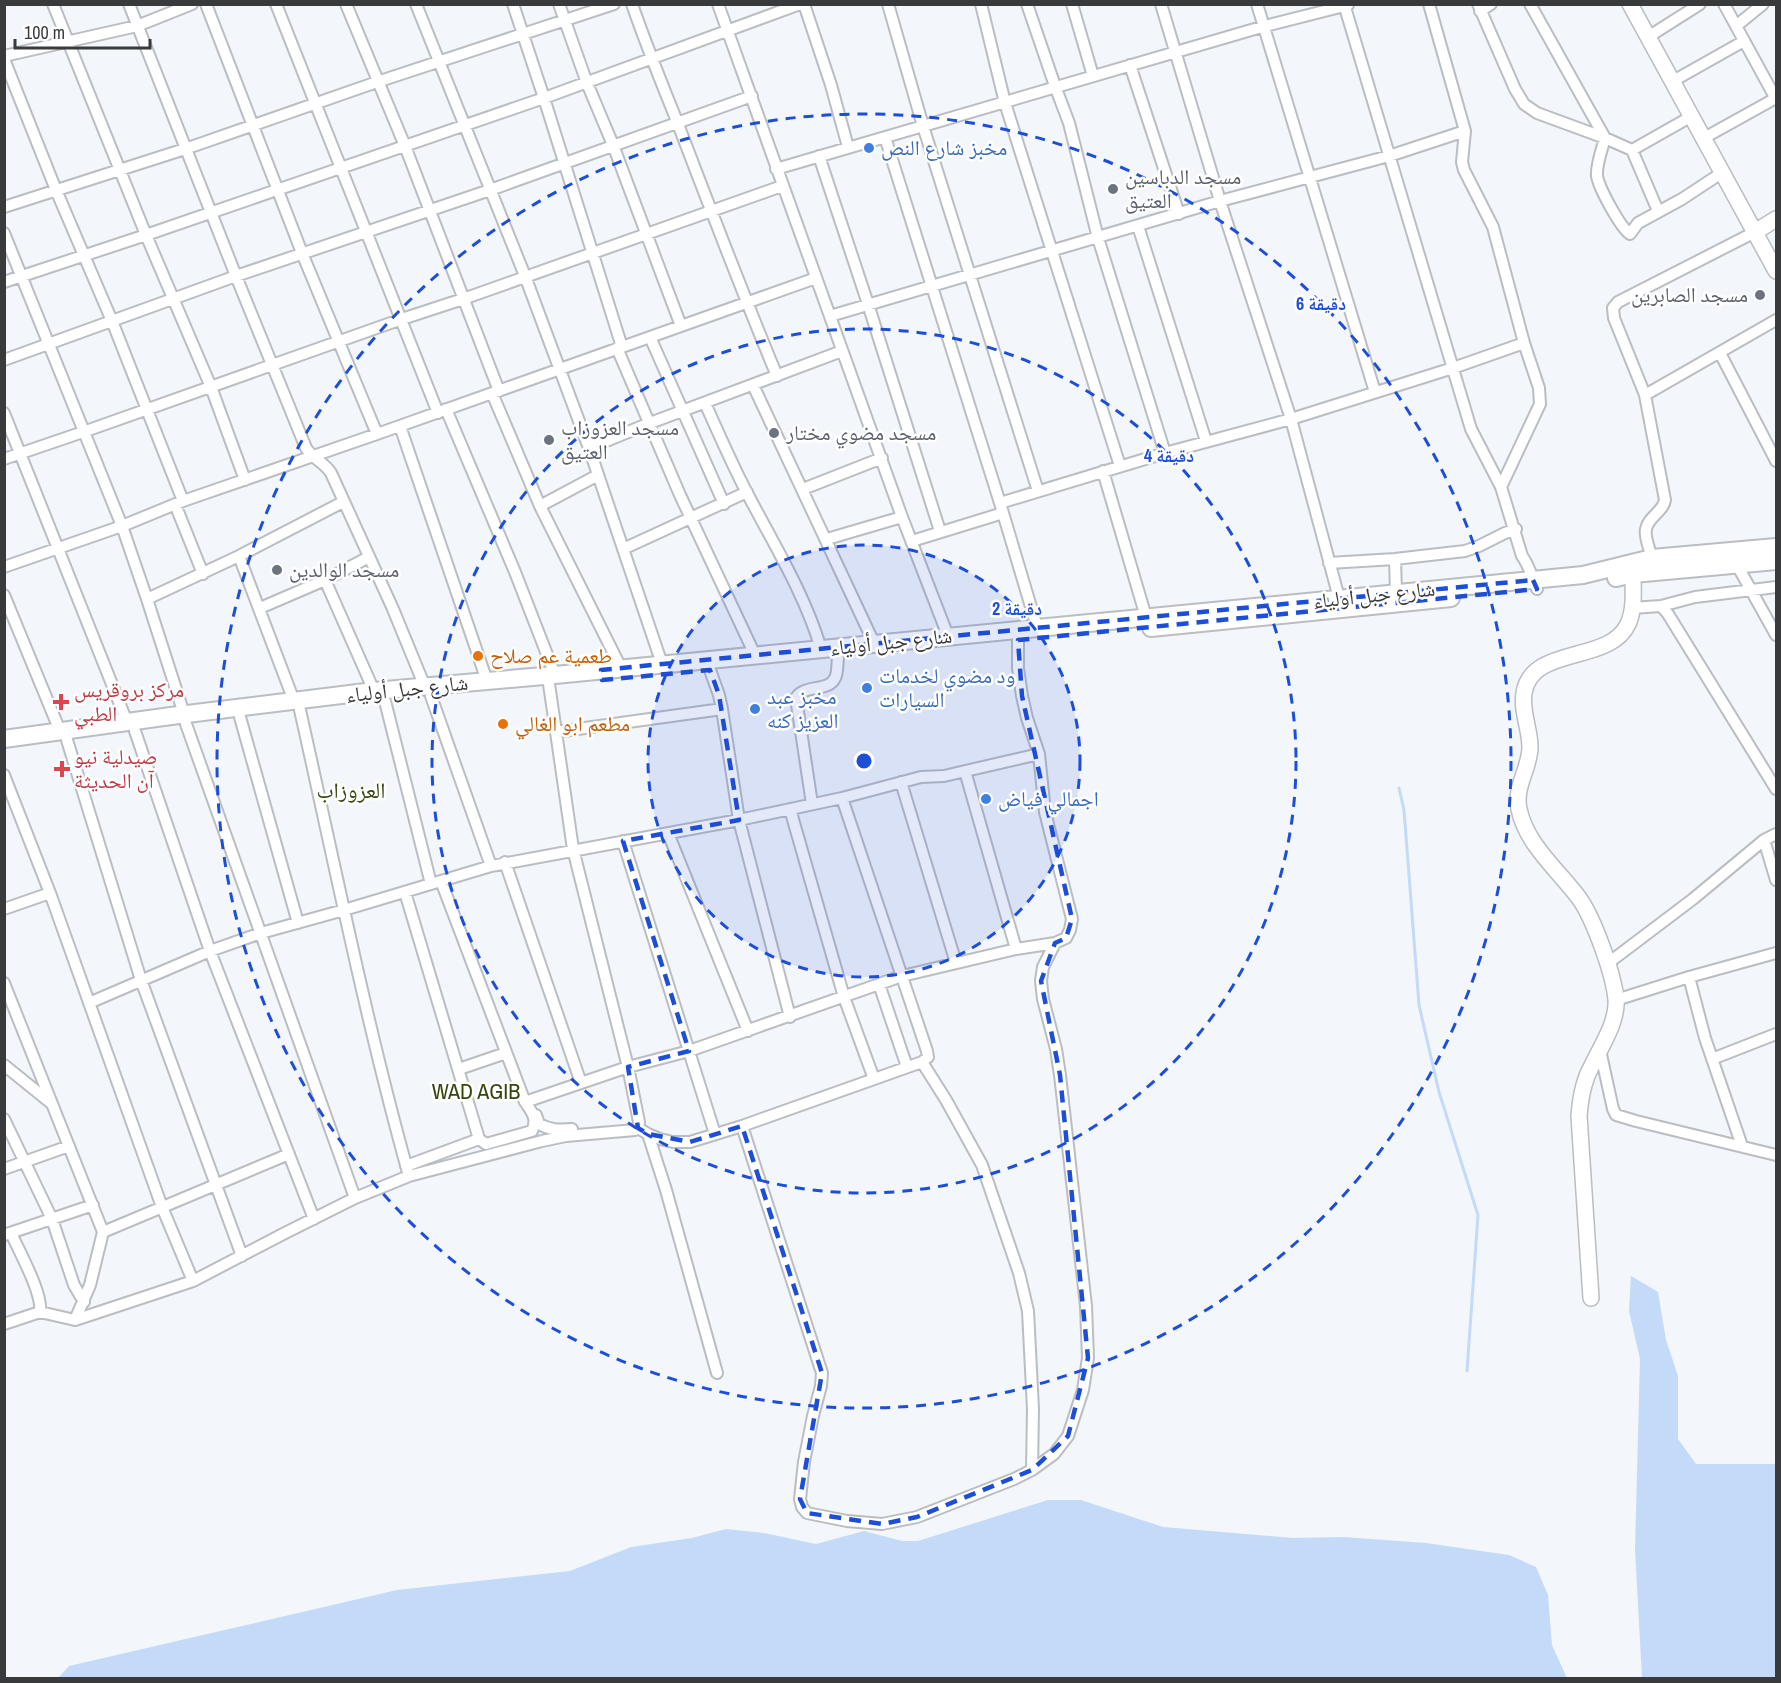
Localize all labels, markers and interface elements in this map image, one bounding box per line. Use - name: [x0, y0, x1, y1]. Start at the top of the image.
- scale bar: [15, 12, 150, 50]
- text: 100 m: [24, 20, 65, 45]
- place label: مخبز شارع النص: [881, 133, 1007, 162]
- marker: مخبز شارع النص: [862, 141, 876, 155]
- place label: مسجد الدباسين العتيق: [1125, 162, 1241, 215]
- marker: مسجد الدباسين العتيق: [1106, 182, 1120, 196]
- place label: مسجد الصابرين: [1631, 280, 1748, 309]
- marker: مسجد الصابرين: [1753, 288, 1767, 302]
- text: 6 دقيقة: [1296, 291, 1346, 316]
- place label: مسجد العزوزاب العتيق: [561, 413, 679, 466]
- place label: مسجد مضوي مختار: [785, 418, 936, 449]
- marker: مسجد مضوي مختار: [767, 426, 781, 440]
- marker: مسجد العزوزاب العتيق: [542, 433, 556, 447]
- text: 4 دقيقة: [1144, 443, 1194, 468]
- place label: مسجد الوالدين: [289, 555, 399, 584]
- marker: مسجد الوالدين: [270, 563, 284, 577]
- street label: شارع جبل أولياء: [1311, 574, 1436, 615]
- text: 2 دقيقة: [992, 596, 1042, 621]
- street label: شارع جبل أولياء: [828, 621, 953, 662]
- place label: طعمية عم صلاح: [490, 641, 612, 670]
- marker: طعمية عم صلاح: [471, 649, 485, 663]
- place label: ود مضوي لخدمات السيارات: [879, 661, 1015, 714]
- street label: شارع جبل أولياء: [344, 668, 469, 709]
- place label: مركز بروقريس الطبي: [74, 675, 184, 730]
- marker: ود مضوي لخدمات السيارات: [860, 681, 874, 695]
- place label: مخبز عبد العزيز كنه: [767, 682, 838, 735]
- marker: مركز بروقريس الطبي: [52, 693, 70, 711]
- marker: مخبز عبد العزيز كنه: [748, 702, 762, 716]
- place label: مطعم ابو الغالي: [515, 709, 630, 740]
- marker: مطعم ابو الغالي: [496, 717, 510, 731]
- place label: صيدلية نيو آن الحديثة: [74, 742, 157, 795]
- centre of rings: [854, 751, 874, 771]
- marker: صيدلية نيو آن الحديثة: [55, 762, 69, 776]
- district label: العزوزاب: [317, 775, 385, 805]
- place label: اجمالي فياض: [998, 784, 1099, 815]
- marker: اجمالي فياض: [979, 792, 993, 806]
- district label: WAD AGIB: [432, 1076, 520, 1106]

